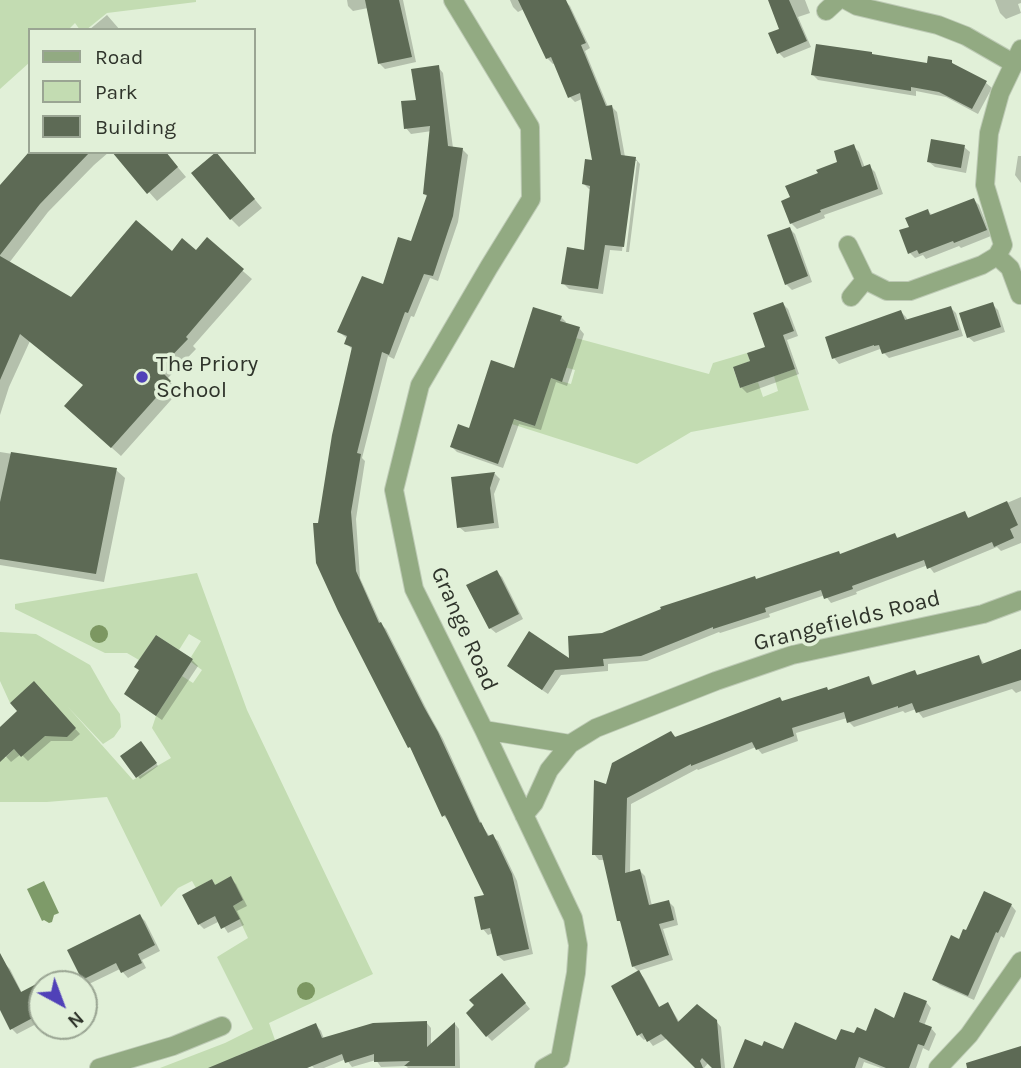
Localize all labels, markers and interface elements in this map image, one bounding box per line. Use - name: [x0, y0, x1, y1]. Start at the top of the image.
- legend: [28, 28, 256, 154]
- text: Road: [95, 45, 143, 69]
- text: Park: [95, 80, 138, 104]
- text: Building: [95, 115, 176, 139]
- place label: The Priory School: [156, 350, 258, 404]
- marker: The Priory School: [134, 369, 150, 385]
- street label: Grange Road: [424, 563, 504, 695]
- street label: Grangefields Road: [751, 584, 943, 658]
- north arrow: [28, 970, 98, 1040]
- text: N: [63, 1007, 88, 1032]

